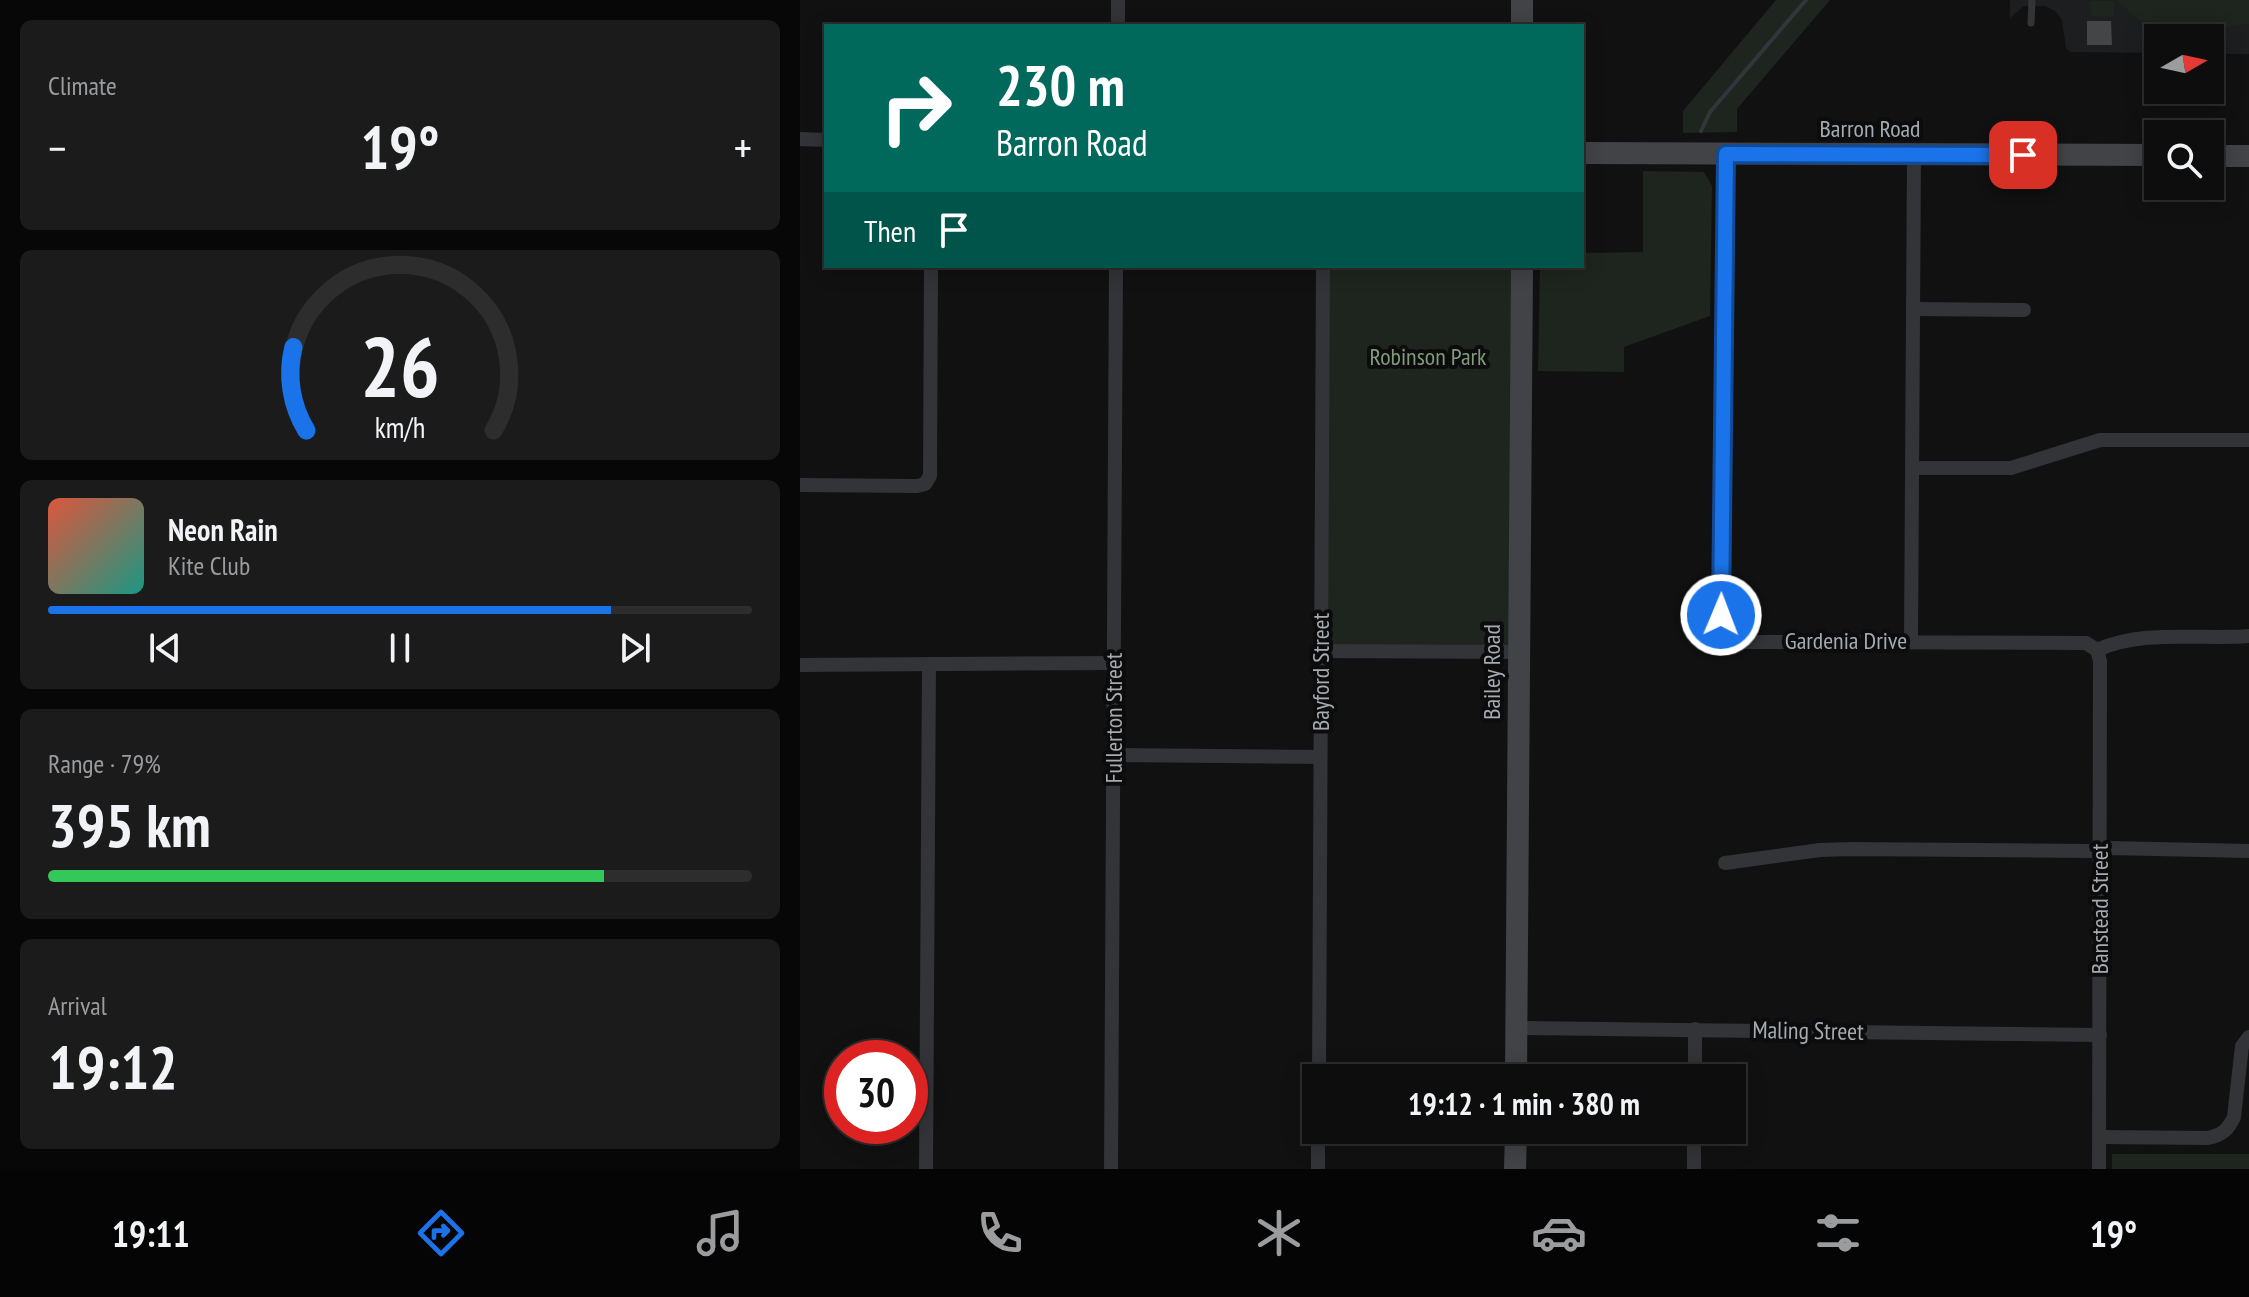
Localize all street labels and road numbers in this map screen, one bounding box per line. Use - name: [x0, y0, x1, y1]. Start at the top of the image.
- street label: Barron Road: [1820, 113, 1921, 144]
- street label: Bayford Street: [1305, 613, 1336, 731]
- street label: Bailey Road: [1476, 624, 1507, 720]
- street label: Gardenia Drive: [1785, 625, 1907, 656]
- street label: Fullerton Street: [1098, 652, 1129, 783]
- street label: Banstead Street: [2084, 843, 2115, 974]
- street label: Maling Street: [1752, 1014, 1864, 1047]

